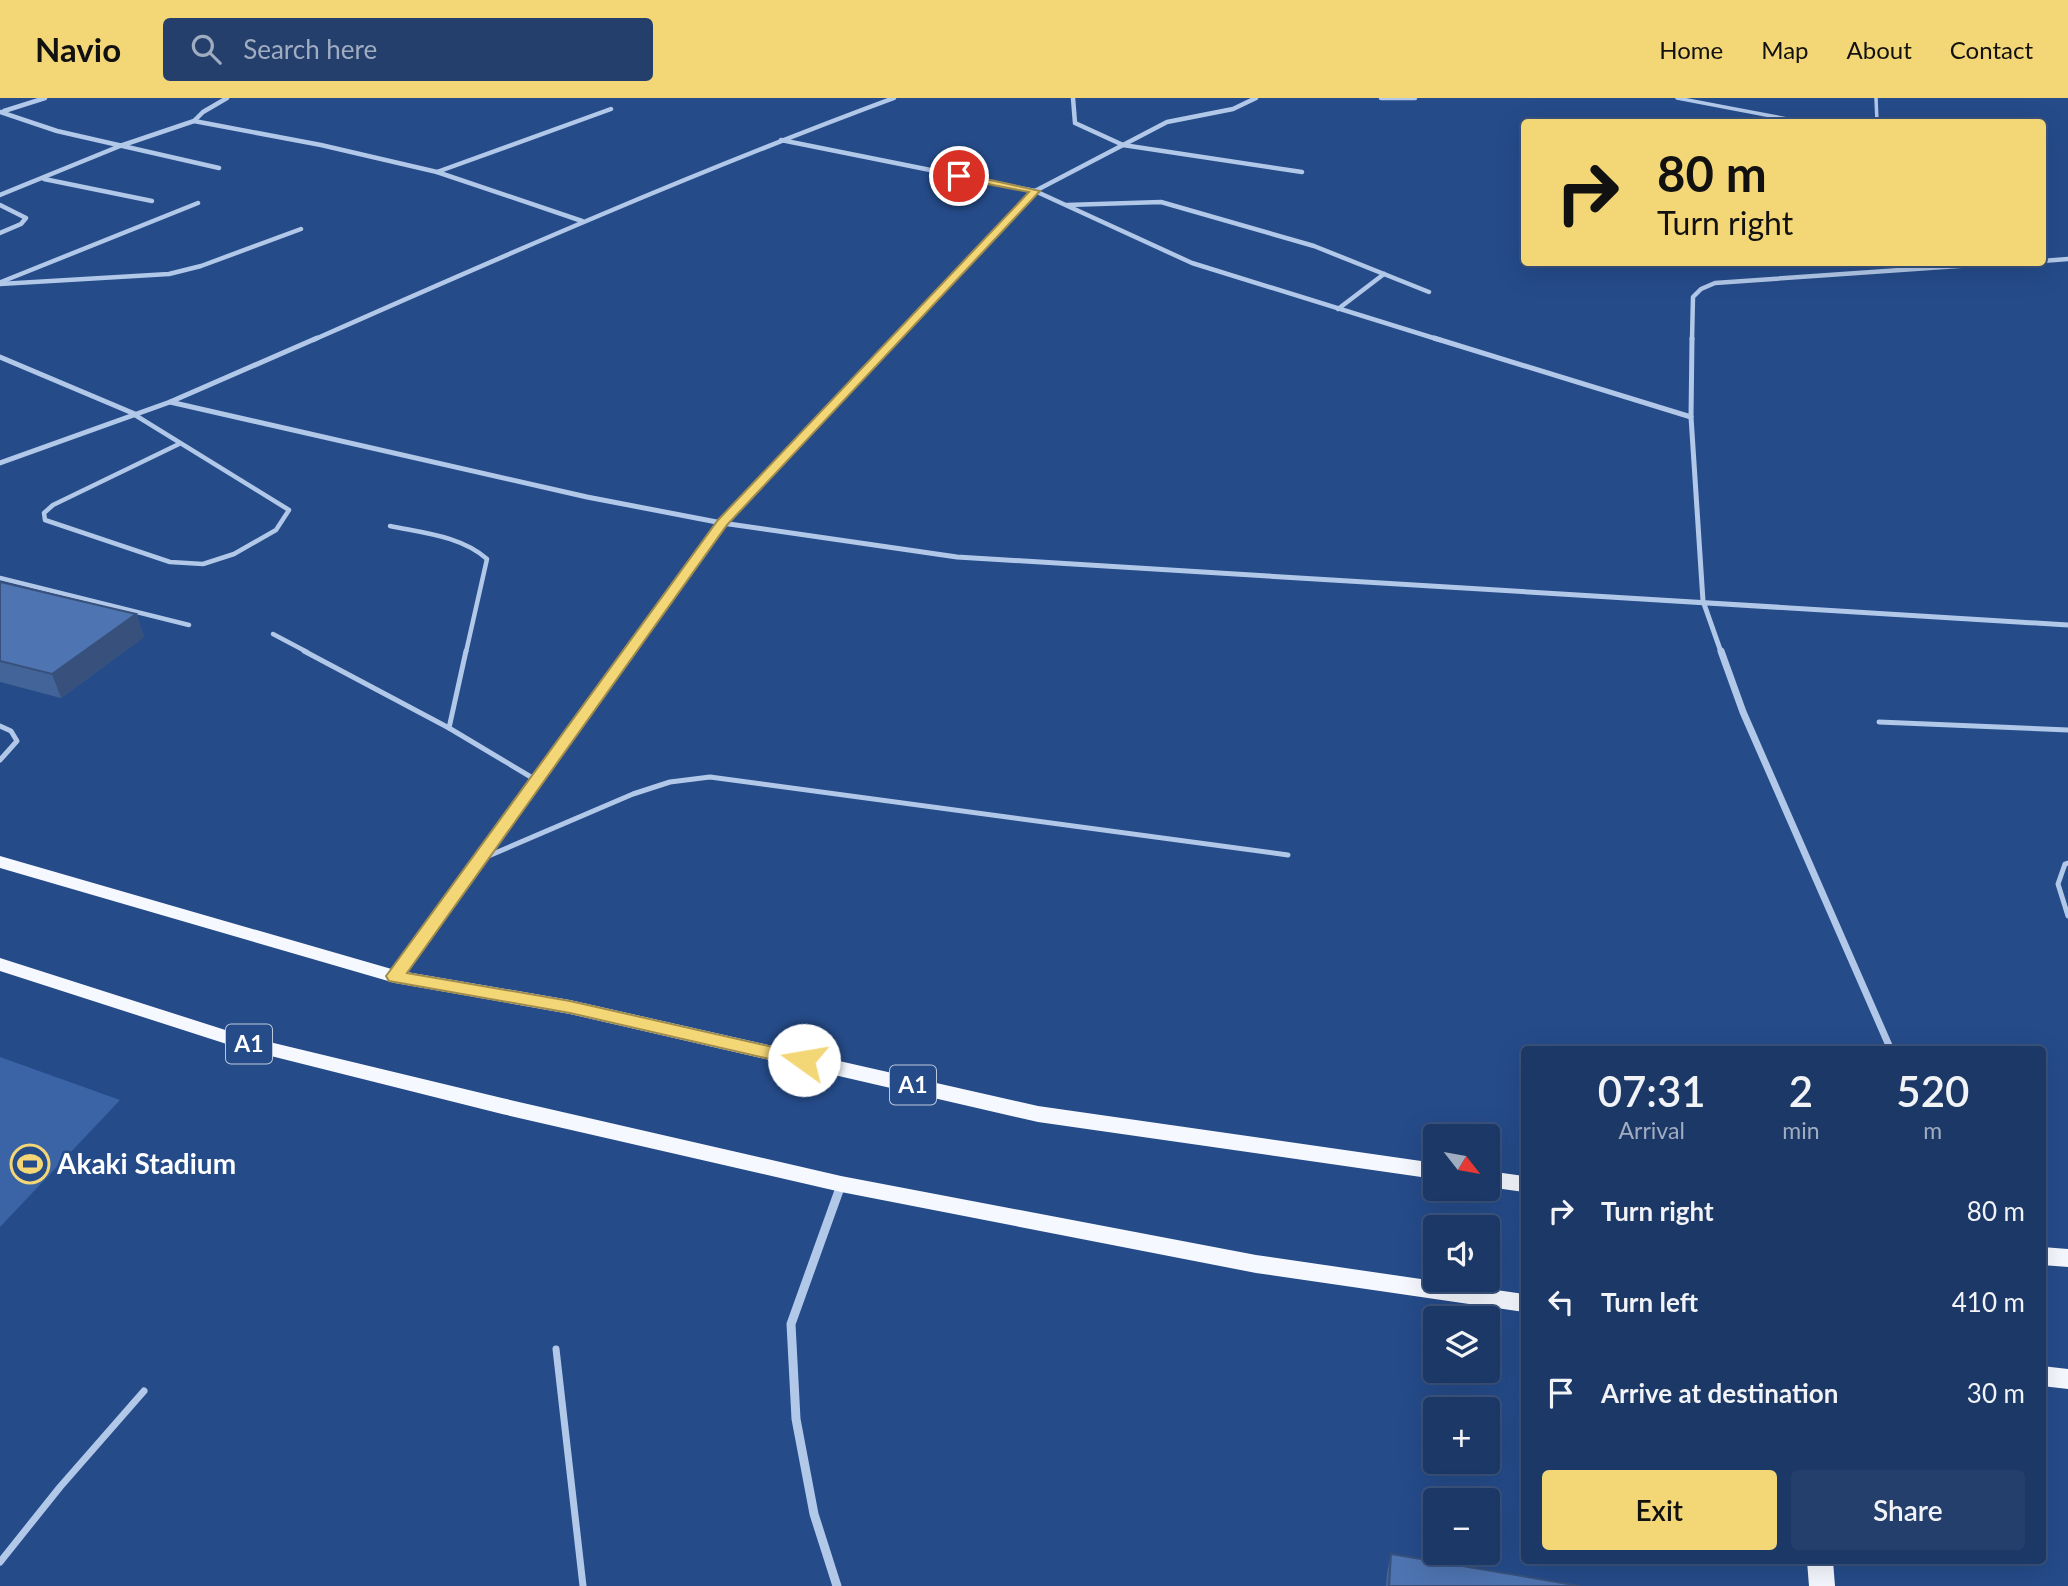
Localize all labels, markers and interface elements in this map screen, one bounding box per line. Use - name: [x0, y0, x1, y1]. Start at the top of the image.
- search box: [163, 18, 653, 81]
- text: Navio: [35, 29, 121, 69]
- icon: search: [187, 30, 225, 68]
- text: Search here: [243, 33, 377, 65]
- text: Home: [1659, 35, 1723, 64]
- text: Map: [1761, 35, 1809, 64]
- text: About: [1847, 35, 1912, 64]
- text: Contact: [1950, 35, 2033, 64]
- text: 80 m: [1657, 144, 1767, 202]
- pin: [929, 146, 989, 206]
- icon: right: [1542, 147, 1633, 238]
- icon: arrive: [940, 157, 978, 195]
- text: Turn right: [1657, 203, 1793, 242]
- position arrow: [767, 1023, 841, 1097]
- road number: A1: [226, 1024, 272, 1063]
- road number: A1: [890, 1066, 936, 1104]
- text: 07:31: [1598, 1066, 1706, 1116]
- text: 2: [1789, 1066, 1813, 1116]
- text: 520: [1896, 1066, 1969, 1116]
- text: Arrival: [1619, 1116, 1685, 1144]
- text: min: [1782, 1116, 1820, 1144]
- text: m: [1923, 1116, 1942, 1144]
- north arrow: [1423, 1124, 1500, 1200]
- map controls: [1423, 1124, 1500, 1565]
- sports icon: Akaki Stadium: [9, 1143, 51, 1185]
- place label: Akaki Stadium: [56, 1146, 236, 1180]
- icon: right: [1542, 1192, 1580, 1230]
- text: Turn right: [1601, 1195, 1714, 1227]
- text: 80 m: [1967, 1195, 2025, 1227]
- button: sound: [1423, 1215, 1500, 1292]
- icon: left: [1542, 1283, 1580, 1321]
- text: Turn left: [1601, 1286, 1698, 1318]
- text: 410 m: [1952, 1286, 2025, 1318]
- button: layers: [1423, 1306, 1500, 1383]
- icon: arrive: [1542, 1374, 1580, 1412]
- text: Arrive at destination: [1601, 1377, 1838, 1409]
- text: 30 m: [1967, 1377, 2025, 1409]
- button: +: [1423, 1397, 1500, 1474]
- button: Exit: [1542, 1470, 1777, 1550]
- button: Share: [1791, 1470, 2025, 1550]
- button: −: [1423, 1488, 1500, 1565]

